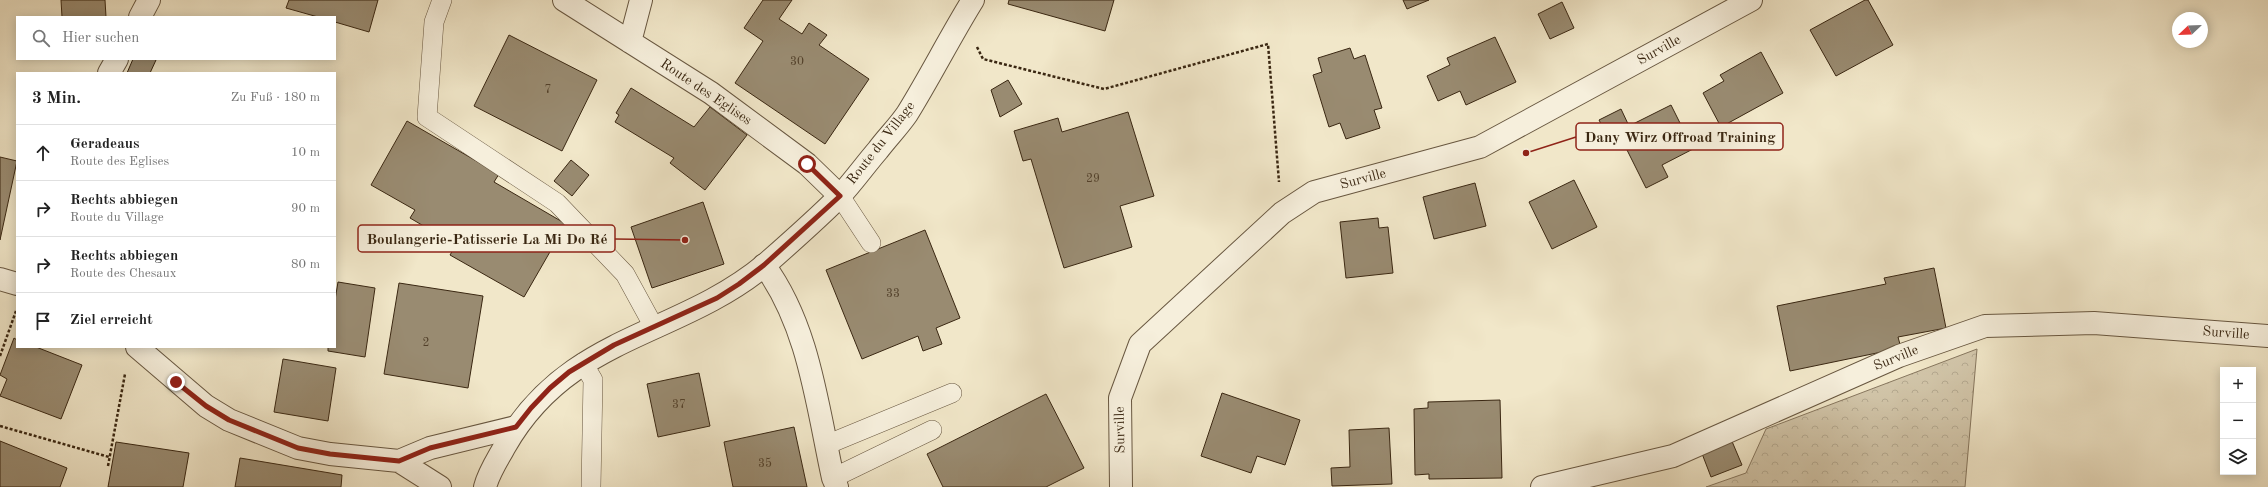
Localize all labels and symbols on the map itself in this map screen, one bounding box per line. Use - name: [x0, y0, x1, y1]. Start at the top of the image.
- north arrow: [2172, 12, 2208, 48]
- street label: Surville: [1635, 32, 1683, 68]
- street label: Route des Eglises: [658, 56, 754, 128]
- house number: 30: [790, 56, 804, 68]
- house number: 7: [545, 84, 551, 96]
- street label: Route du Village: [844, 99, 918, 187]
- callout: Dany Wirz Offroad Training: [1576, 123, 1783, 150]
- text: Dany Wirz Offroad Training: [1585, 131, 1776, 146]
- route start: [798, 155, 816, 173]
- street label: Surville: [1338, 166, 1388, 192]
- house number: 29: [1086, 173, 1100, 185]
- callout: Boulangerie-Patisserie La Mi Do Ré: [358, 225, 615, 252]
- text: Boulangerie-Patisserie La Mi Do Ré: [366, 233, 608, 248]
- house number: 33: [886, 288, 900, 300]
- street label: Surville: [2202, 324, 2250, 342]
- house number: 2: [423, 337, 429, 349]
- street label: Surville: [1872, 343, 1920, 373]
- route end: [167, 373, 185, 391]
- house number: 37: [672, 399, 686, 411]
- street label: Surville: [1113, 406, 1127, 454]
- house number: 35: [758, 457, 772, 470]

